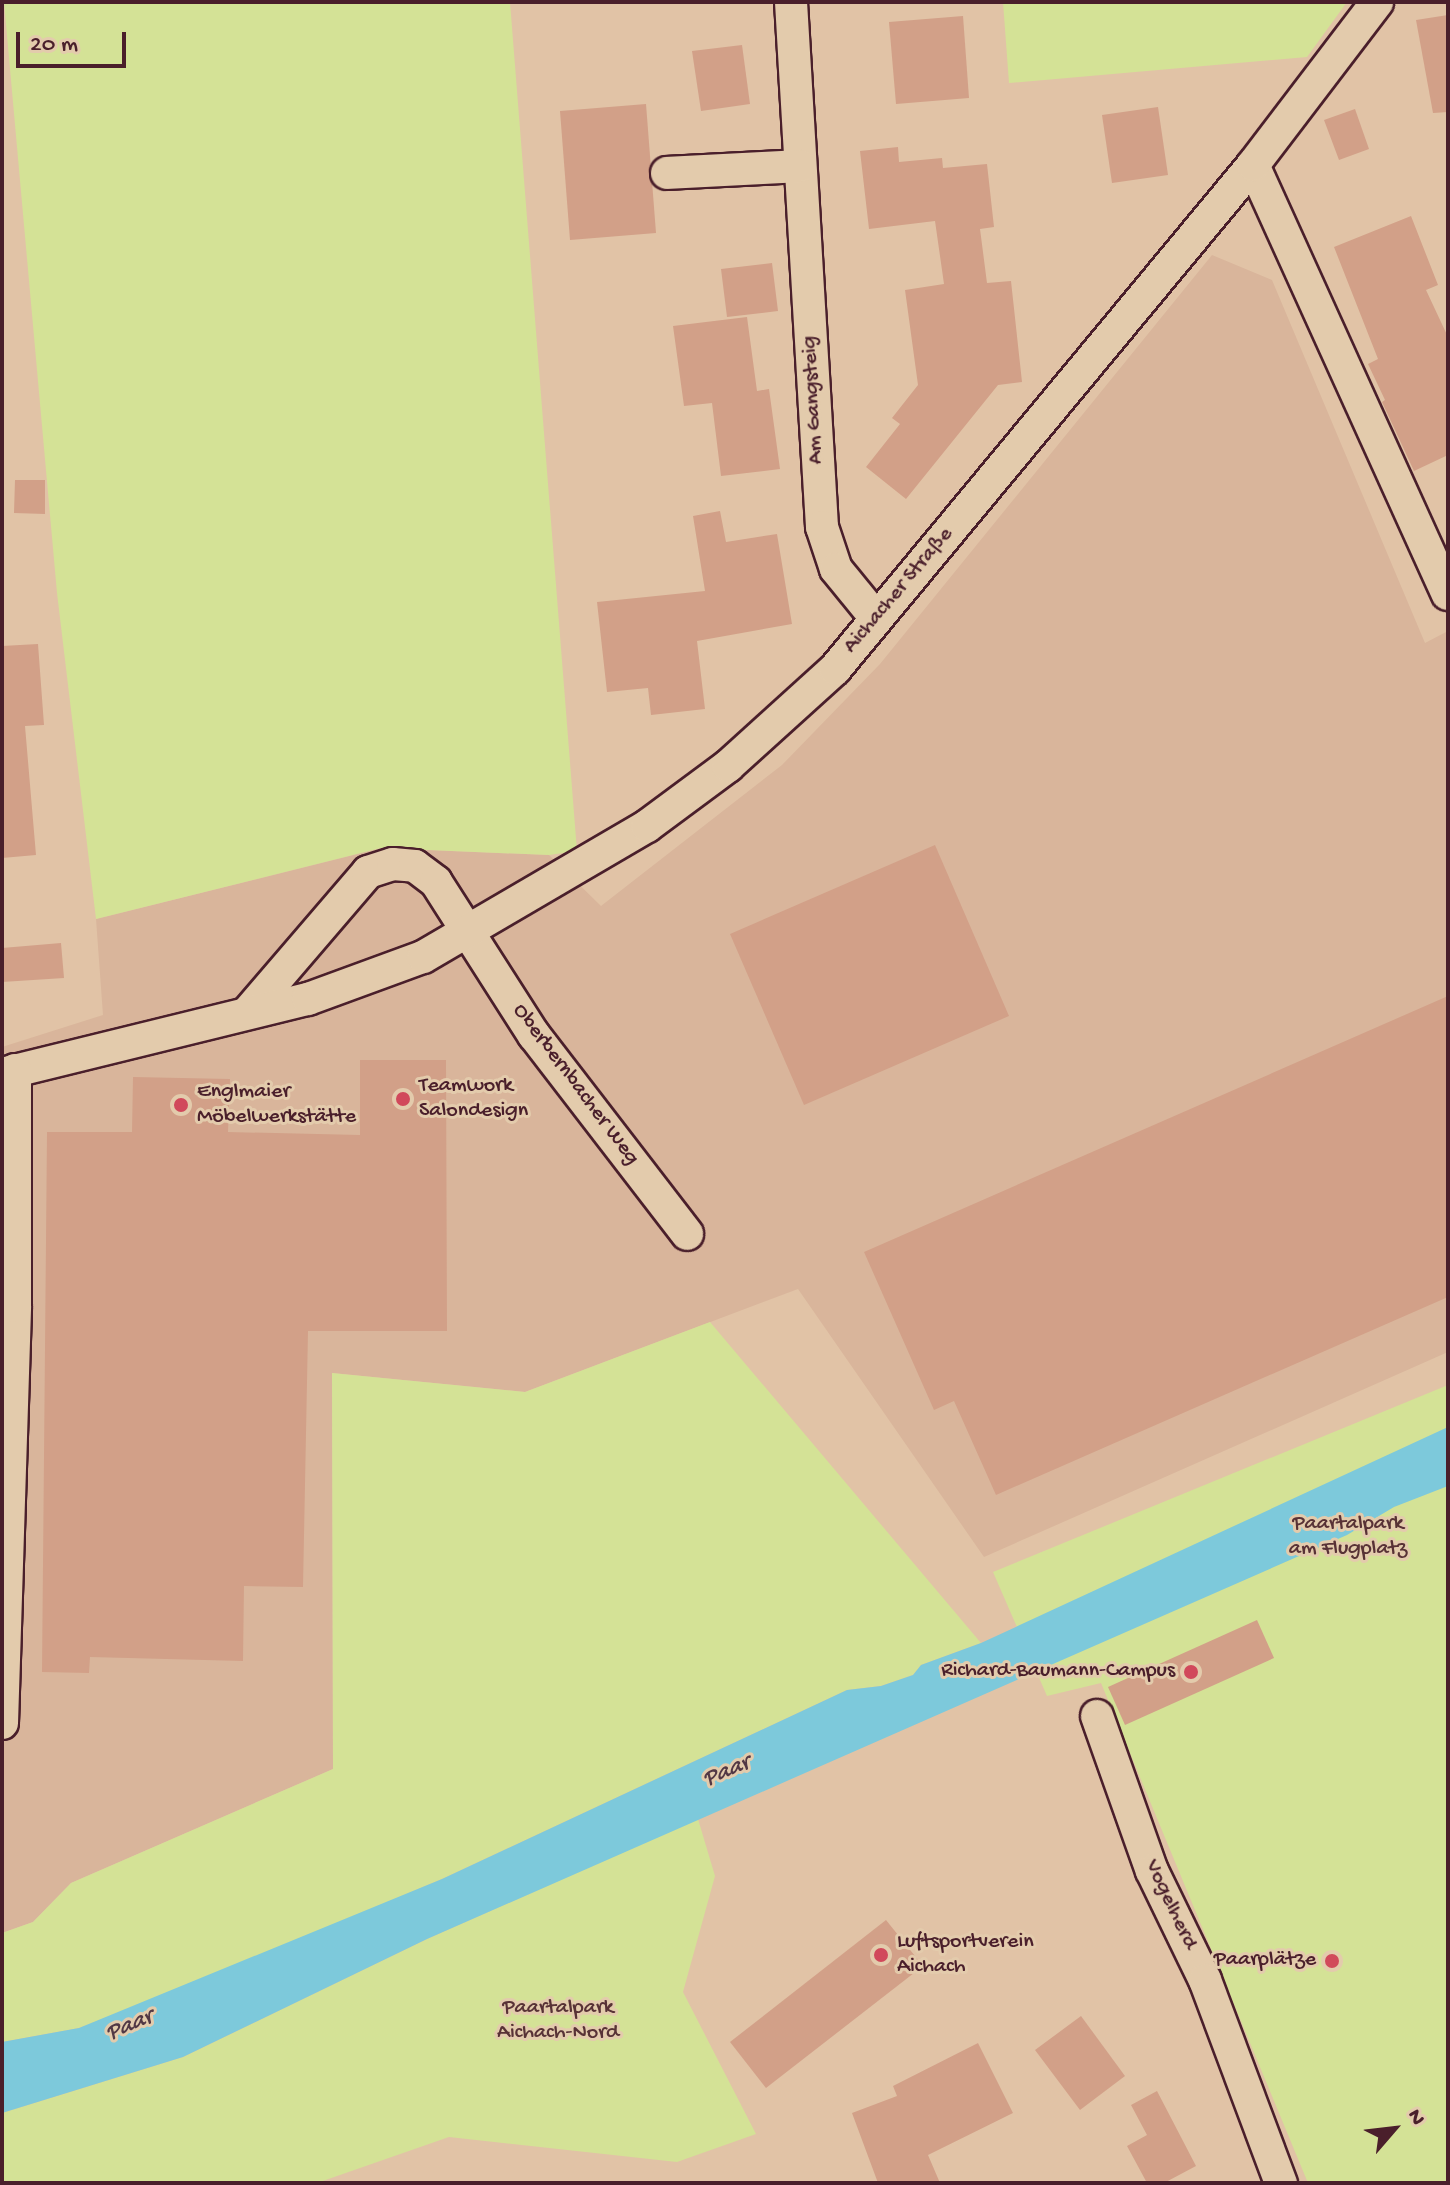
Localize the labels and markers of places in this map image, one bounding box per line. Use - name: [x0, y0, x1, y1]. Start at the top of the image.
- place label: Teamwork Salondesign: [419, 1073, 528, 1124]
- place label: Englmaier Möbelwerkstätte: [197, 1079, 356, 1130]
- marker: Teamwork Salondesign: [394, 1090, 412, 1108]
- marker: Englmaier Möbelwerkstätte: [172, 1096, 190, 1114]
- place label: Richard-Baumann-Campus: [941, 1659, 1175, 1685]
- marker: Richard-Baumann-Campus: [1182, 1663, 1200, 1681]
- place label: Luftsportverein Aichach: [897, 1929, 1034, 1980]
- marker: Luftsportverein Aichach: [872, 1946, 890, 1964]
- place label: Paarplätze: [1214, 1948, 1316, 1974]
- marker: Paarplätze: [1323, 1952, 1341, 1970]

